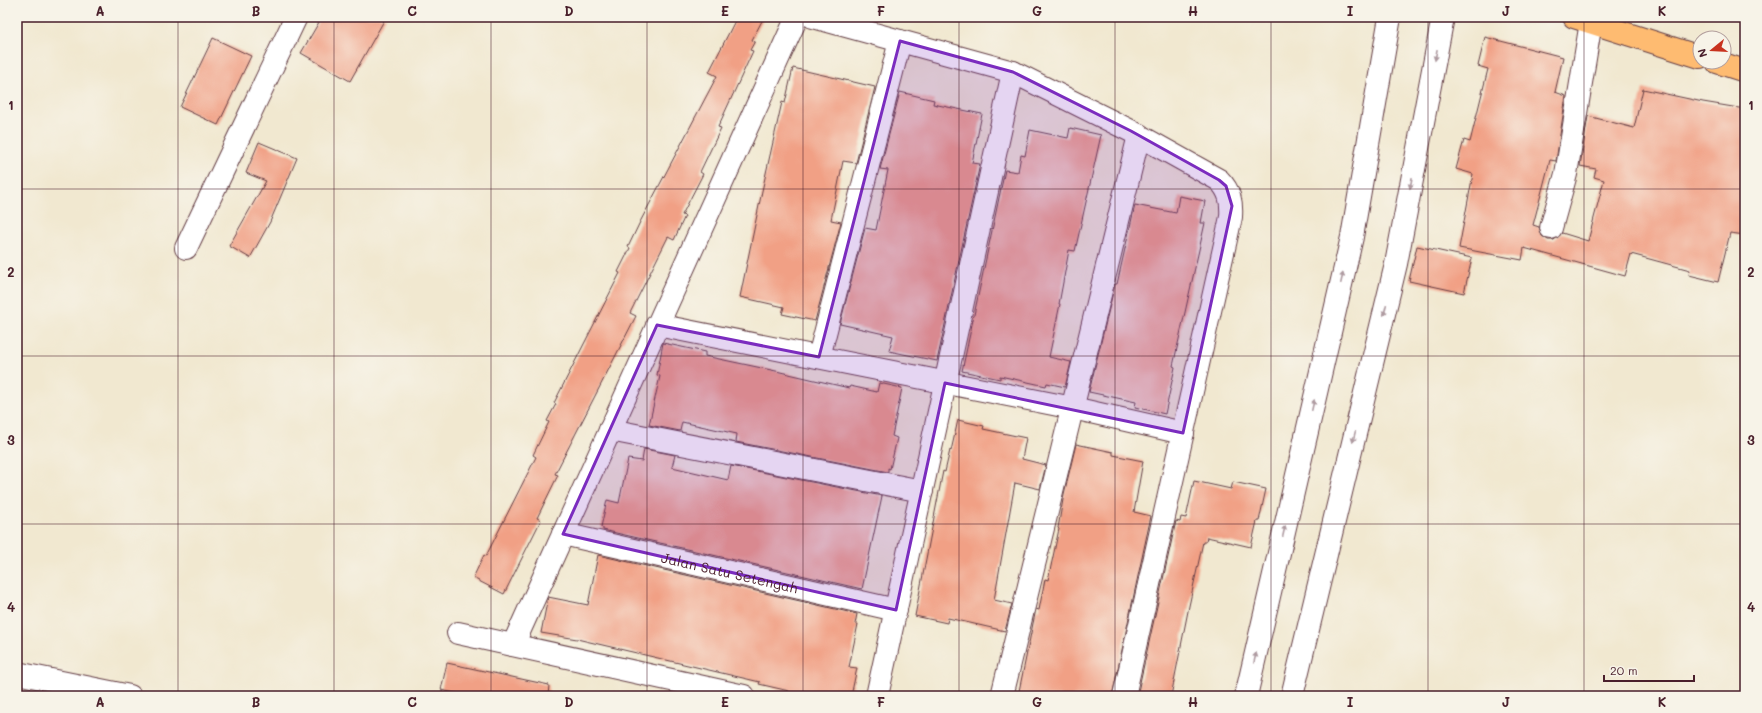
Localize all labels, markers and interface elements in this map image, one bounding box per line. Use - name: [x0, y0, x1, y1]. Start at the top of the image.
- text: A: [95, 2, 105, 19]
- text: B: [252, 2, 261, 19]
- text: C: [407, 2, 417, 19]
- text: D: [564, 2, 574, 19]
- text: E: [721, 2, 729, 19]
- text: F: [877, 2, 885, 19]
- text: G: [1032, 2, 1042, 19]
- text: H: [1188, 2, 1198, 19]
- text: I: [1347, 2, 1354, 19]
- text: J: [1502, 2, 1510, 19]
- text: K: [1658, 2, 1667, 19]
- north arrow: [1692, 30, 1732, 70]
- text: N: [1694, 47, 1710, 60]
- one-way arrow: [1433, 49, 1439, 61]
- text: 1: [8, 96, 14, 113]
- text: 1: [1748, 96, 1754, 113]
- one-way arrow: [1408, 177, 1414, 189]
- text: 2: [7, 263, 15, 280]
- text: 2: [1747, 263, 1755, 280]
- one-way arrow: [1340, 272, 1346, 284]
- one-way arrow: [1381, 304, 1387, 316]
- one-way arrow: [1311, 398, 1317, 411]
- one-way arrow: [1351, 430, 1357, 443]
- text: 3: [7, 431, 15, 448]
- text: 3: [1747, 431, 1755, 448]
- one-way arrow: [1282, 525, 1288, 537]
- street label: Jalan Satu Setengah: [659, 547, 800, 597]
- text: 4: [7, 598, 15, 615]
- text: 4: [1747, 598, 1755, 615]
- one-way arrow: [1253, 652, 1259, 664]
- scale bar: [1604, 657, 1694, 683]
- text: 20 m: [1610, 662, 1638, 678]
- text: A: [95, 693, 105, 710]
- text: B: [252, 693, 261, 710]
- text: C: [407, 693, 417, 710]
- text: D: [564, 693, 574, 710]
- text: E: [721, 693, 729, 710]
- text: F: [877, 693, 885, 710]
- text: G: [1032, 693, 1042, 710]
- text: H: [1188, 693, 1198, 710]
- text: I: [1347, 693, 1354, 710]
- text: J: [1502, 693, 1510, 710]
- text: K: [1658, 693, 1667, 710]

